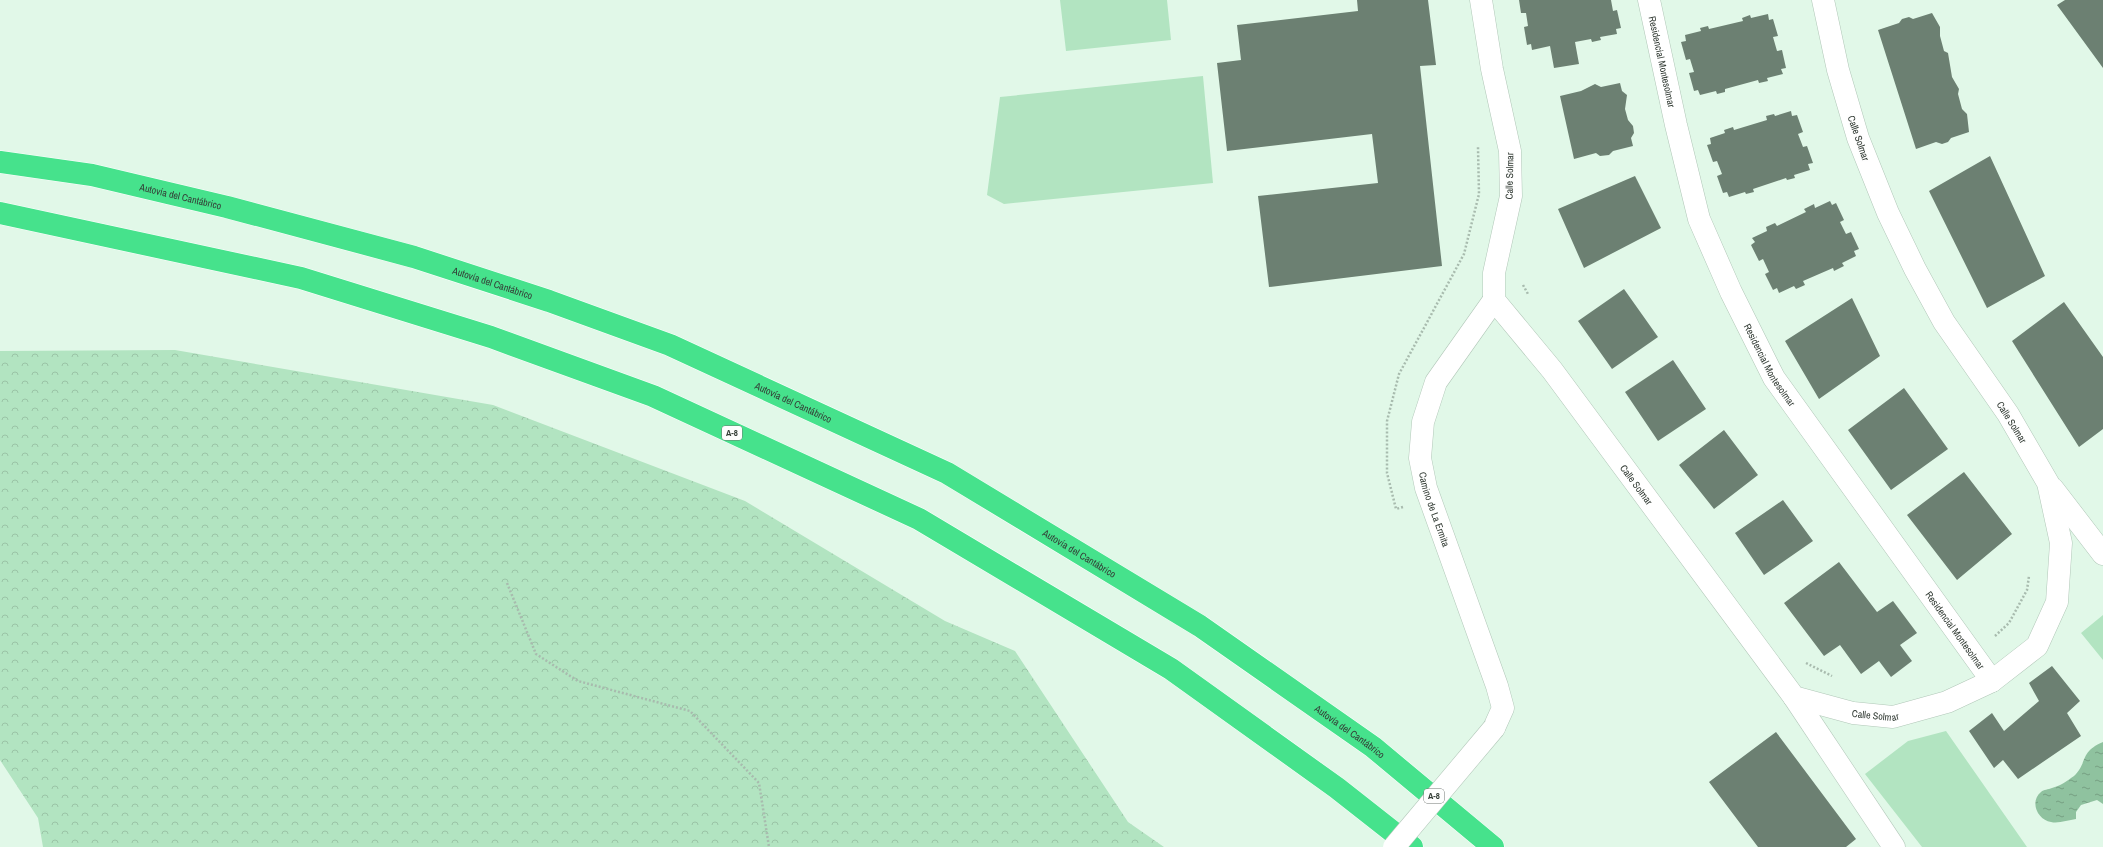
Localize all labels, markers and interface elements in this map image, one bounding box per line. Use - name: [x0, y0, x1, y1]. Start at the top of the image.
- street label: Residencial Montesolmar: [1646, 15, 1678, 109]
- street label: Calle Solmar: [1845, 114, 1872, 163]
- street label: Calle Solmar: [1503, 152, 1516, 200]
- street label: Autovía del Cantábrico: [137, 180, 223, 213]
- street label: Autovía del Cantábrico: [450, 264, 535, 302]
- street label: Residencial Montesolmar: [1741, 322, 1798, 409]
- street label: Autovía del Cantábrico: [752, 379, 834, 426]
- street label: Calle Solmar: [1994, 399, 2030, 446]
- road number: A-8: [722, 426, 742, 440]
- street label: Calle Solmar: [1617, 462, 1656, 508]
- street label: Camino de La Ermita: [1416, 471, 1453, 549]
- street label: Autovía del Cantábrico: [1039, 526, 1119, 581]
- street label: Residencial Montesolmar: [1922, 589, 1988, 672]
- street label: Autovía del Cantábrico: [1311, 702, 1388, 762]
- street label: Calle Solmar: [1851, 707, 1901, 724]
- road number: A-8: [1424, 789, 1444, 803]

